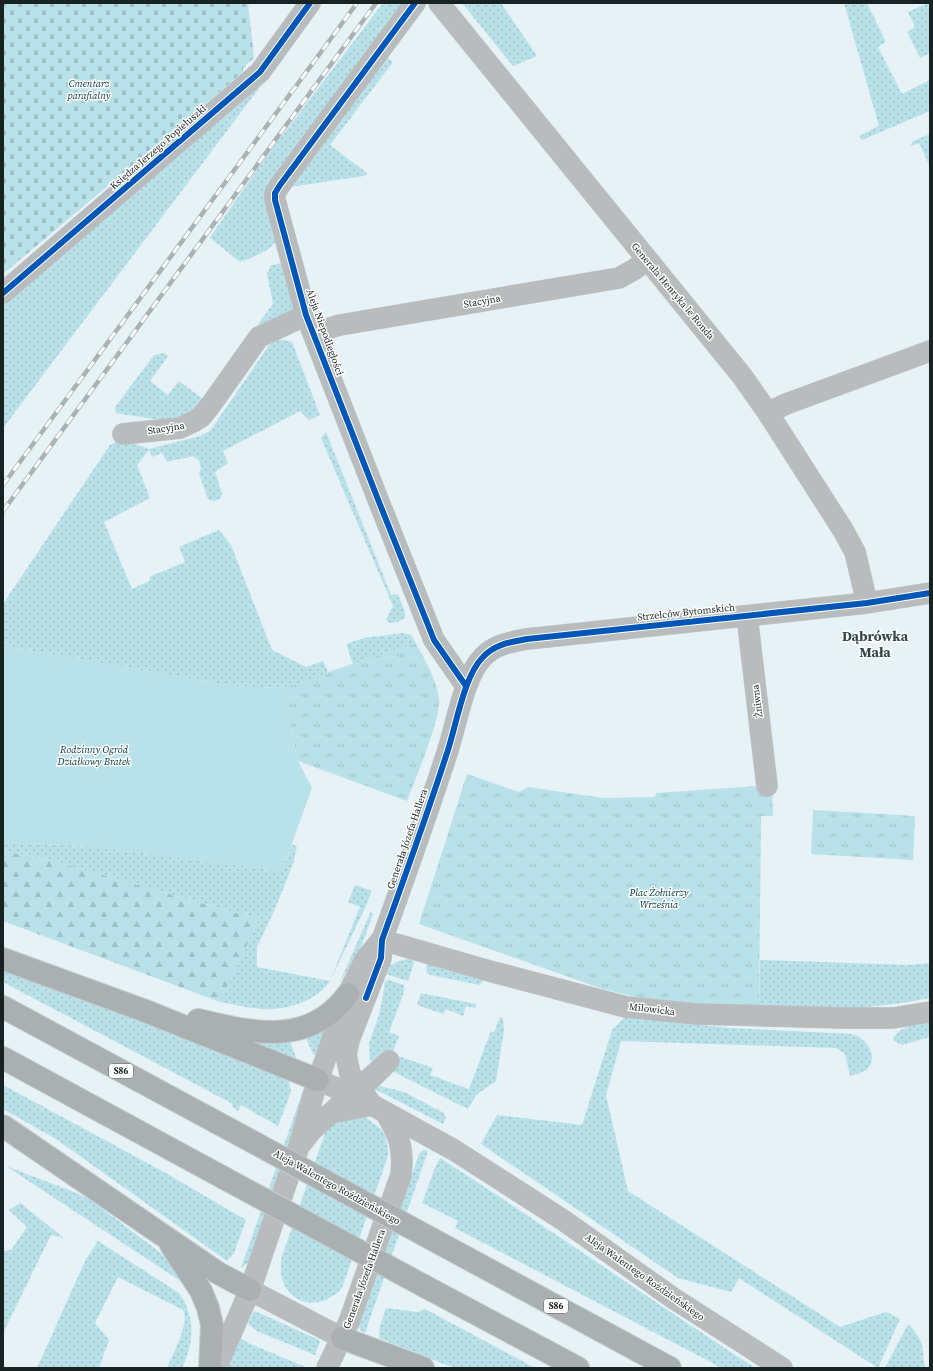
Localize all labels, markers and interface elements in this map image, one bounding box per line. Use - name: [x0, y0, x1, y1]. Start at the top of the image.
- park label: Cmentarz parafialny: [67, 77, 111, 102]
- street label: Księdza Jerzego Popiełuszki: [107, 102, 209, 192]
- street label: Generała Henryka le Ronda: [629, 240, 718, 343]
- street label: Aleja Niepodległości: [303, 287, 347, 377]
- street label: Stacyjna: [463, 291, 502, 311]
- street label: Stacyjna: [147, 419, 186, 437]
- street label: Strzelców Bytomskich: [637, 600, 735, 624]
- district label: Dąbrówka Mała: [842, 626, 909, 662]
- street label: Żniwna: [748, 683, 765, 718]
- park label: Rodzinny Ogród Działkowy Bratek: [56, 743, 131, 768]
- street label: Generała Józefa Hallera: [384, 786, 431, 891]
- park label: Plac Żołnierzy Września: [629, 886, 689, 911]
- street label: Milowicka: [628, 1000, 677, 1018]
- road number: S86: [109, 1064, 133, 1078]
- street label: Aleja Walentego Roździeńskiego: [271, 1147, 403, 1228]
- street label: Generała Józefa Hallera: [340, 1227, 388, 1331]
- street label: Aleja Walentego Roździeńskiego: [583, 1231, 708, 1324]
- road number: S86: [544, 1299, 568, 1313]

